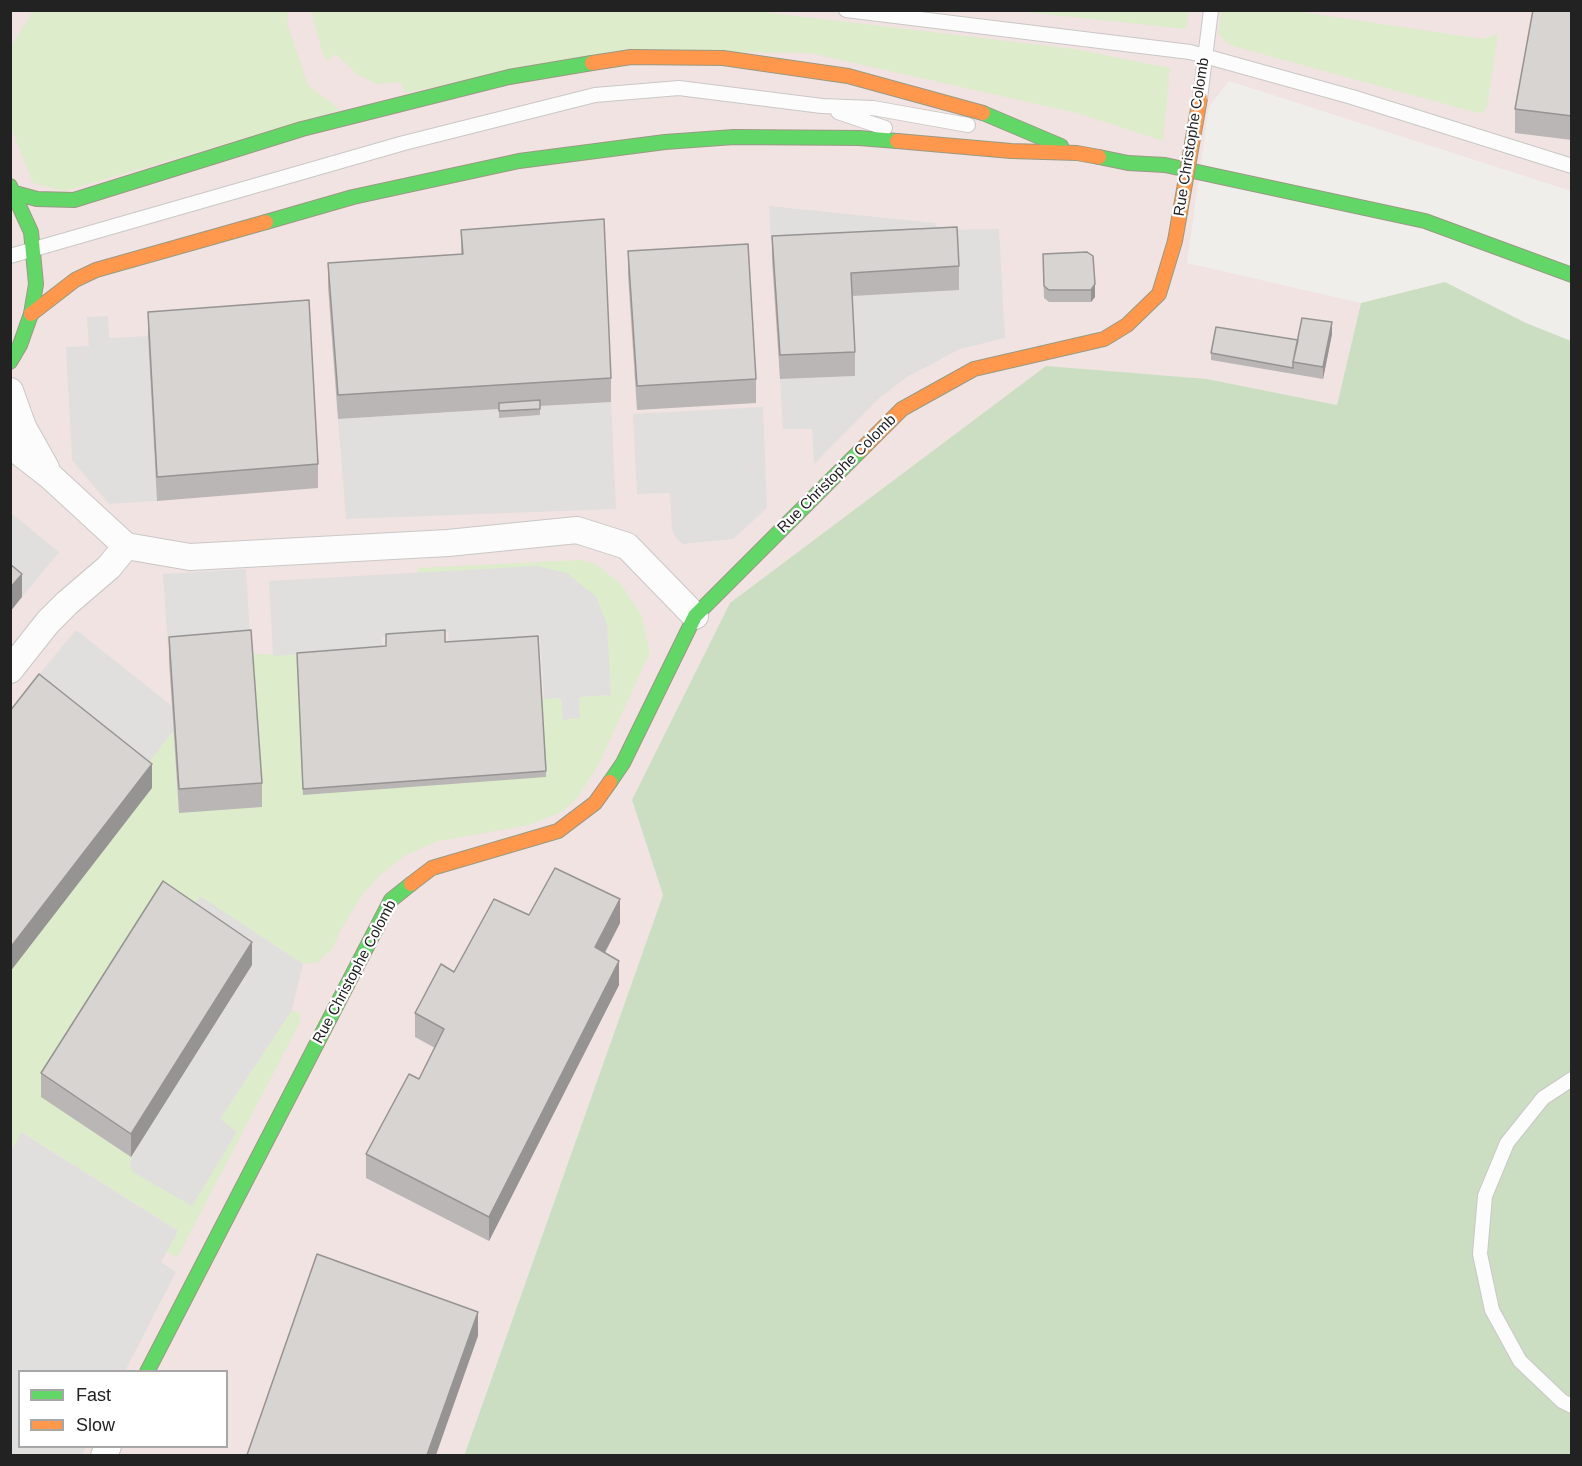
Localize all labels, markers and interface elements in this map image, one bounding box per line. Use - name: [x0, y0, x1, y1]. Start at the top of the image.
- street label: Rue Christophe Colomb: [1171, 57, 1213, 217]
- street label: Rue Christophe Colomb: [774, 411, 900, 537]
- street label: Rue Christophe Colomb: [309, 897, 401, 1047]
- legend: [18, 1370, 228, 1448]
- text: Fast: [76, 1385, 111, 1405]
- text: Slow: [76, 1415, 115, 1435]

